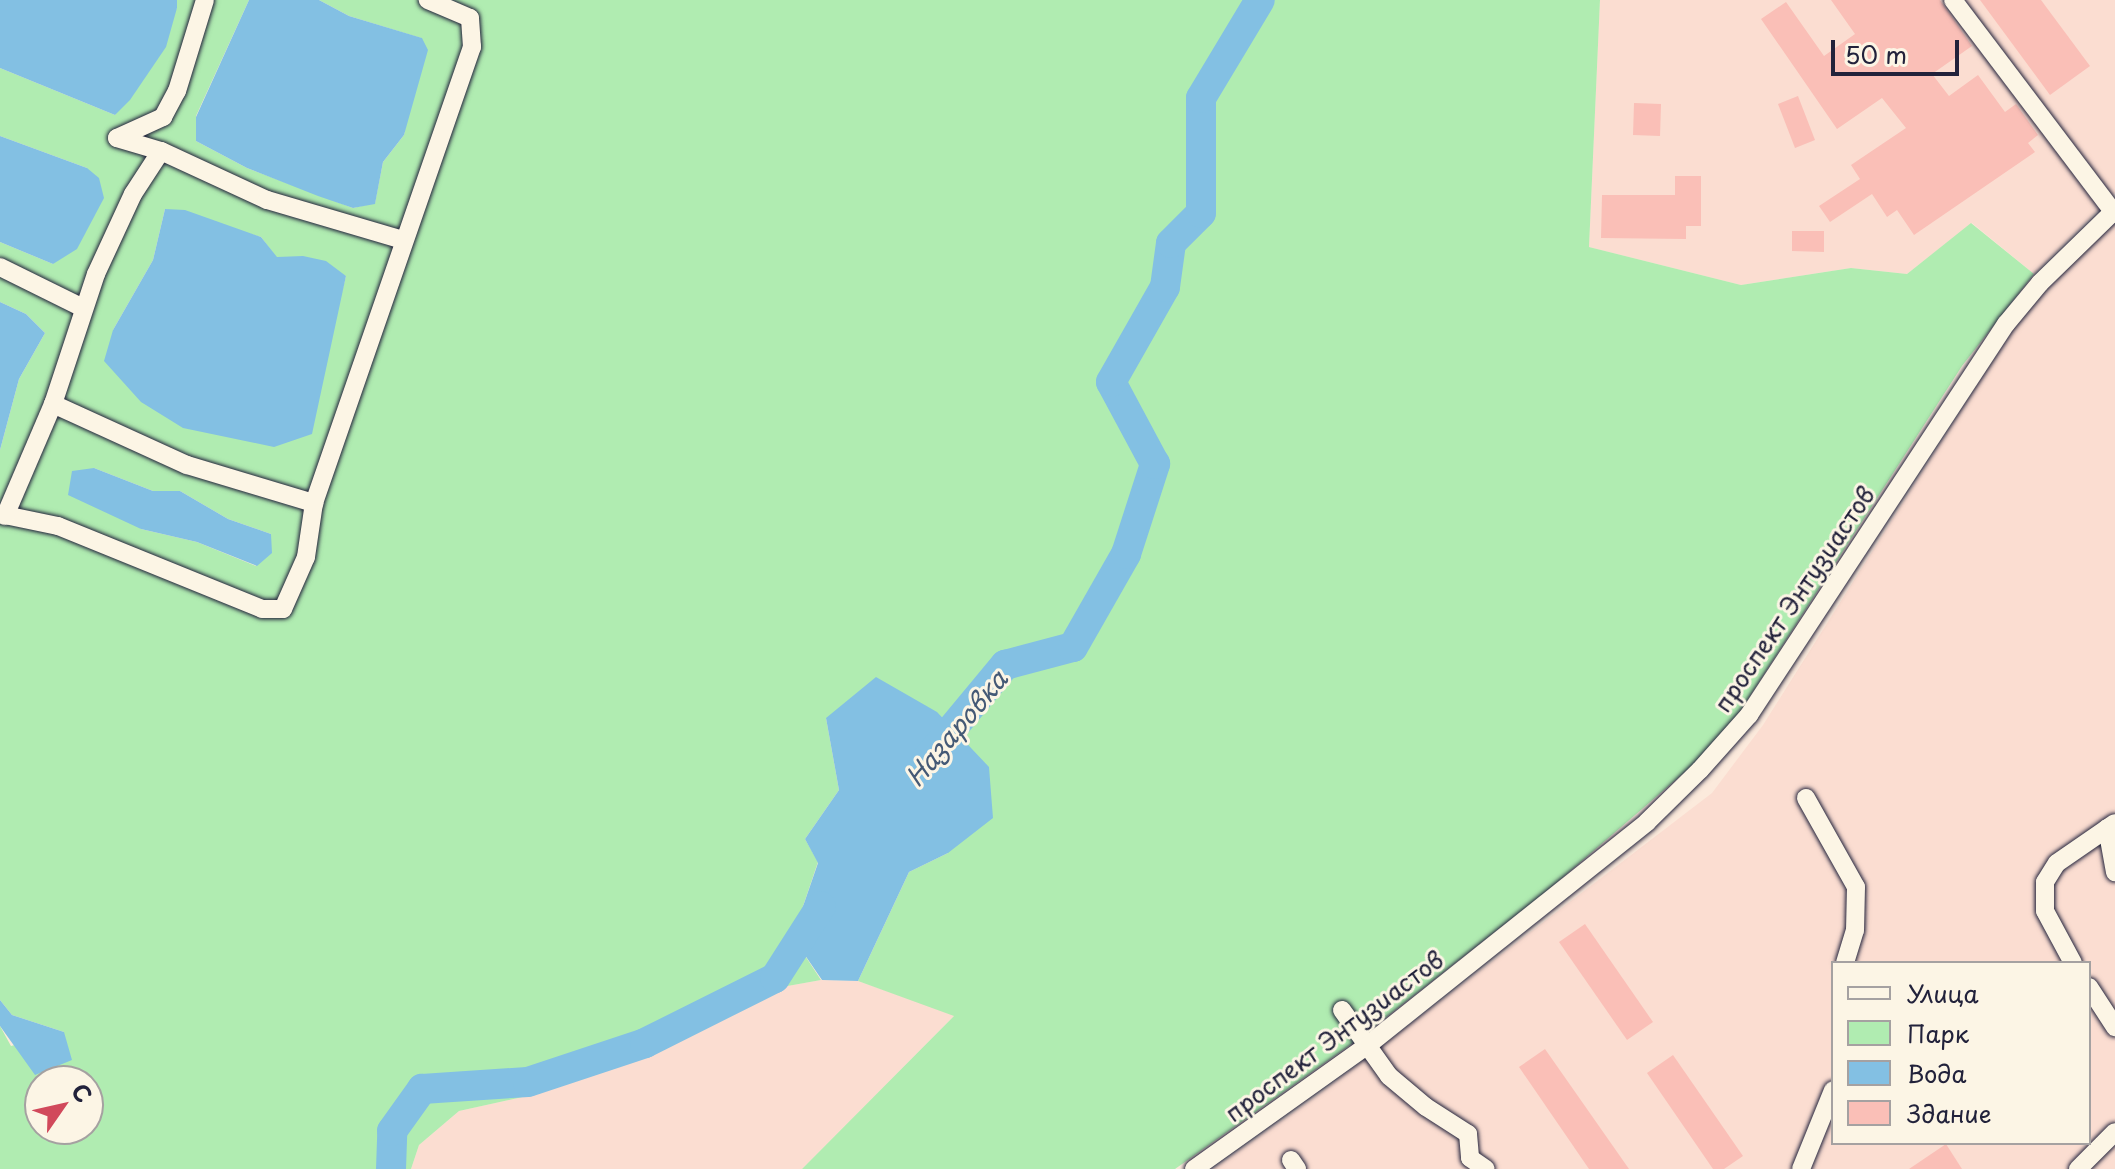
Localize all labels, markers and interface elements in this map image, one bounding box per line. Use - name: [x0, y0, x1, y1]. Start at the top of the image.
- scale bar: [1835, 24, 1963, 74]
- text: 50 m: [1845, 36, 1907, 72]
- street label: проспект Энтузиастов: [1708, 481, 1880, 717]
- water label: Назаровка: [899, 664, 1013, 792]
- street label: проспект Энтузиастов: [1219, 945, 1449, 1127]
- legend: [1831, 961, 2091, 1145]
- text: Улица: [1907, 975, 1979, 1011]
- text: Парк: [1907, 1015, 1969, 1051]
- text: Вода: [1907, 1055, 1966, 1091]
- north arrow: [24, 1065, 104, 1145]
- text: С: [64, 1076, 101, 1108]
- text: Здание: [1907, 1095, 1992, 1131]

